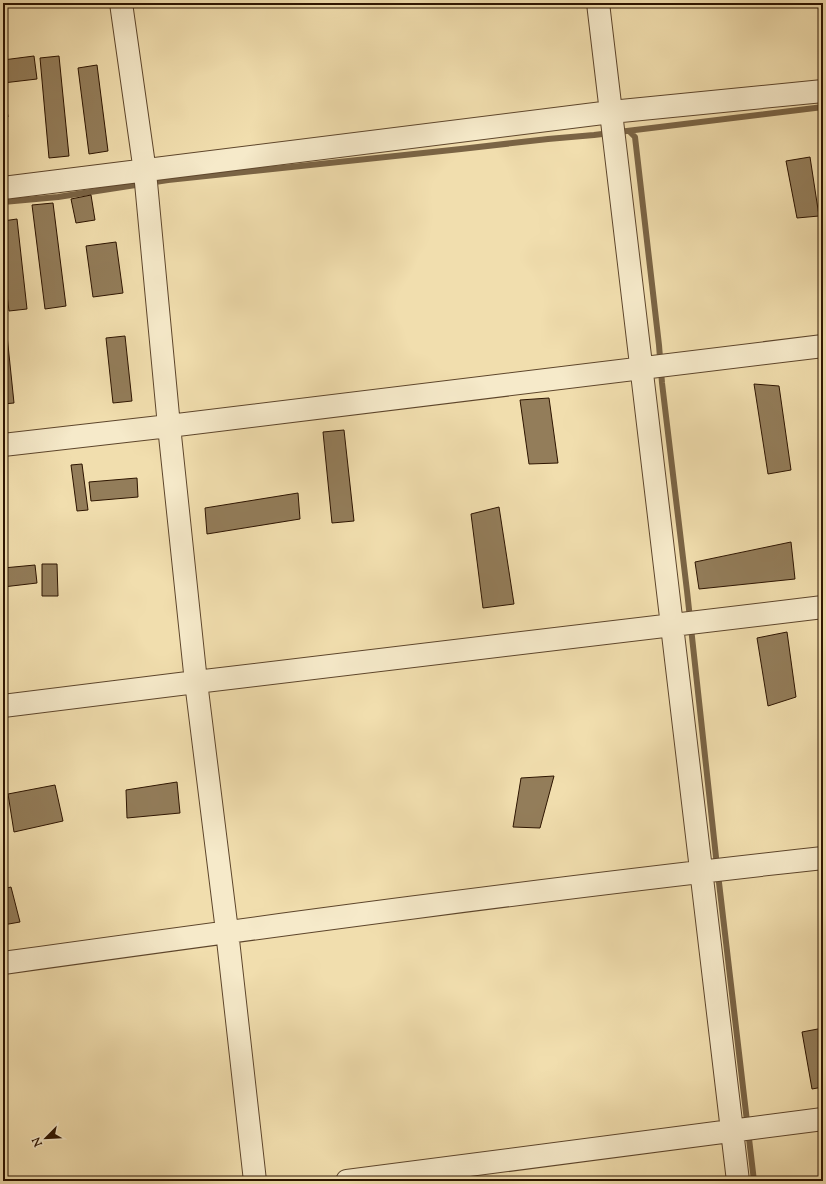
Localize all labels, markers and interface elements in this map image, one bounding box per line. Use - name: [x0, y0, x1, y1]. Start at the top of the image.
- north arrow: [26, 1118, 66, 1158]
- text: N: [29, 1134, 47, 1150]

